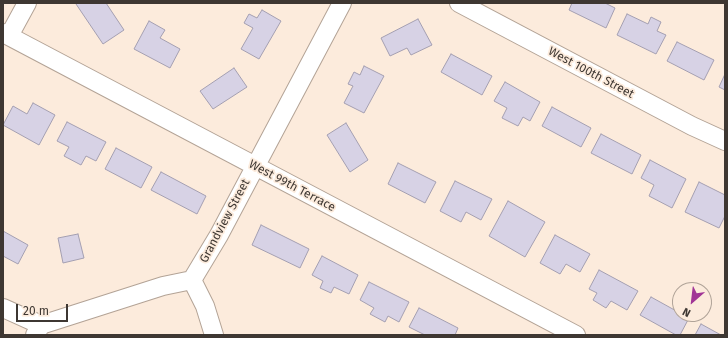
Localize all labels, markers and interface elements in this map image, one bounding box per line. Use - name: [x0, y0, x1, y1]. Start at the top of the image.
- street label: West 100th Street: [546, 44, 636, 102]
- street label: West 99th Terrace: [246, 157, 338, 215]
- street label: Grandview Street: [197, 177, 253, 265]
- north arrow: [672, 282, 712, 322]
- scale bar: [18, 296, 70, 322]
- text: 20 m: [23, 304, 49, 318]
- text: N: [680, 305, 693, 320]

